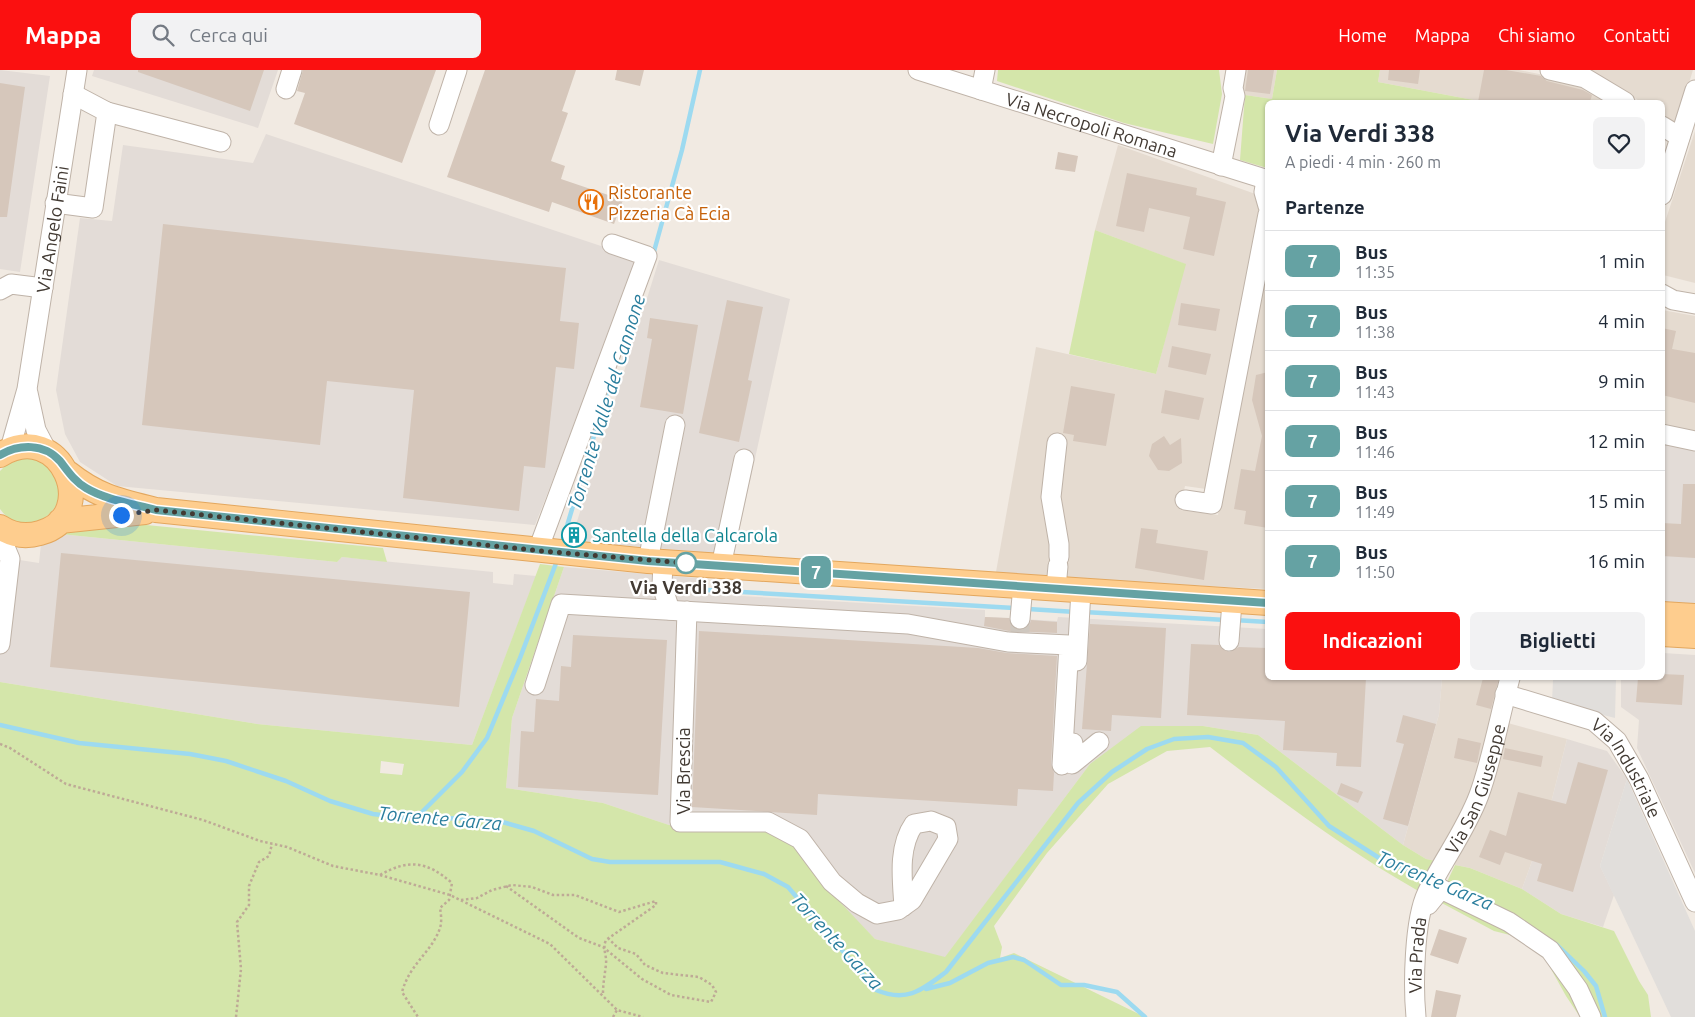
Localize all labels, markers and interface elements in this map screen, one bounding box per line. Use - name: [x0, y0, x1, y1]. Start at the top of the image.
- search box: [131, 13, 481, 58]
- icon: search: [149, 21, 177, 49]
- text: Mappa: [25, 22, 101, 49]
- text: Cerca qui: [189, 24, 268, 46]
- text: Home: [1338, 25, 1387, 45]
- text: Mappa: [1415, 25, 1470, 45]
- text: Chi siamo: [1498, 25, 1575, 45]
- text: Contatti: [1603, 25, 1670, 45]
- street label: Via Necropoli Romana: [1003, 88, 1180, 161]
- button: heart: [1593, 117, 1645, 169]
- text: Via Verdi 338: [1285, 120, 1434, 147]
- text: A piedi · 4 min · 260 m: [1285, 153, 1441, 171]
- street label: Via Angelo Faini: [32, 164, 72, 294]
- place label: Ristorante Pizzeria Cà Ecia: [608, 182, 731, 223]
- restaurant icon: Ristorante Pizzeria Cà Ecia: [578, 189, 604, 215]
- text: Partenze: [1285, 196, 1365, 218]
- text: Bus: [1355, 241, 1388, 263]
- text: 1 min: [1598, 250, 1645, 272]
- text: 7: [1307, 251, 1318, 271]
- text: 11:35: [1355, 263, 1395, 281]
- water label: Torrente Valle del Cannone: [563, 291, 649, 513]
- text: Bus: [1355, 301, 1388, 323]
- text: 4 min: [1598, 310, 1645, 332]
- text: 7: [1307, 311, 1318, 331]
- text: 11:38: [1355, 323, 1395, 341]
- text: Bus: [1355, 361, 1388, 383]
- text: 9 min: [1598, 370, 1645, 392]
- text: 7: [1307, 371, 1318, 391]
- text: 11:43: [1355, 383, 1395, 401]
- text: Bus: [1355, 421, 1388, 443]
- text: 12 min: [1587, 430, 1645, 452]
- text: 7: [1307, 431, 1318, 451]
- text: 11:46: [1355, 443, 1395, 461]
- text: Bus: [1355, 481, 1388, 503]
- text: 15 min: [1587, 490, 1645, 512]
- text: 7: [1307, 491, 1318, 511]
- your location: [109, 503, 134, 528]
- text: 11:49: [1355, 503, 1395, 521]
- building icon: Santella della Calcarola: [561, 522, 587, 548]
- place label: Santella della Calcarola: [592, 525, 778, 545]
- text: Bus: [1355, 541, 1388, 563]
- text: 16 min: [1587, 550, 1645, 572]
- text: 7: [1307, 551, 1318, 571]
- marker: Via Verdi 338: [675, 552, 697, 574]
- line badge: 7: [800, 556, 832, 588]
- text: 7: [811, 562, 821, 582]
- text: 11:50: [1355, 563, 1395, 581]
- place label: Via Verdi 338: [630, 577, 742, 597]
- button: Indicazioni: [1285, 612, 1460, 670]
- button: Biglietti: [1470, 612, 1645, 670]
- street label: Via Industriale: [1588, 714, 1665, 821]
- street label: Via San Giuseppe: [1441, 722, 1508, 858]
- street label: Via Brescia: [673, 727, 693, 815]
- water label: Torrente Garza: [377, 802, 503, 834]
- water label: Torrente Garza: [1374, 846, 1496, 914]
- water label: Torrente Garza: [787, 888, 887, 994]
- street label: Via Prada: [1405, 915, 1430, 993]

